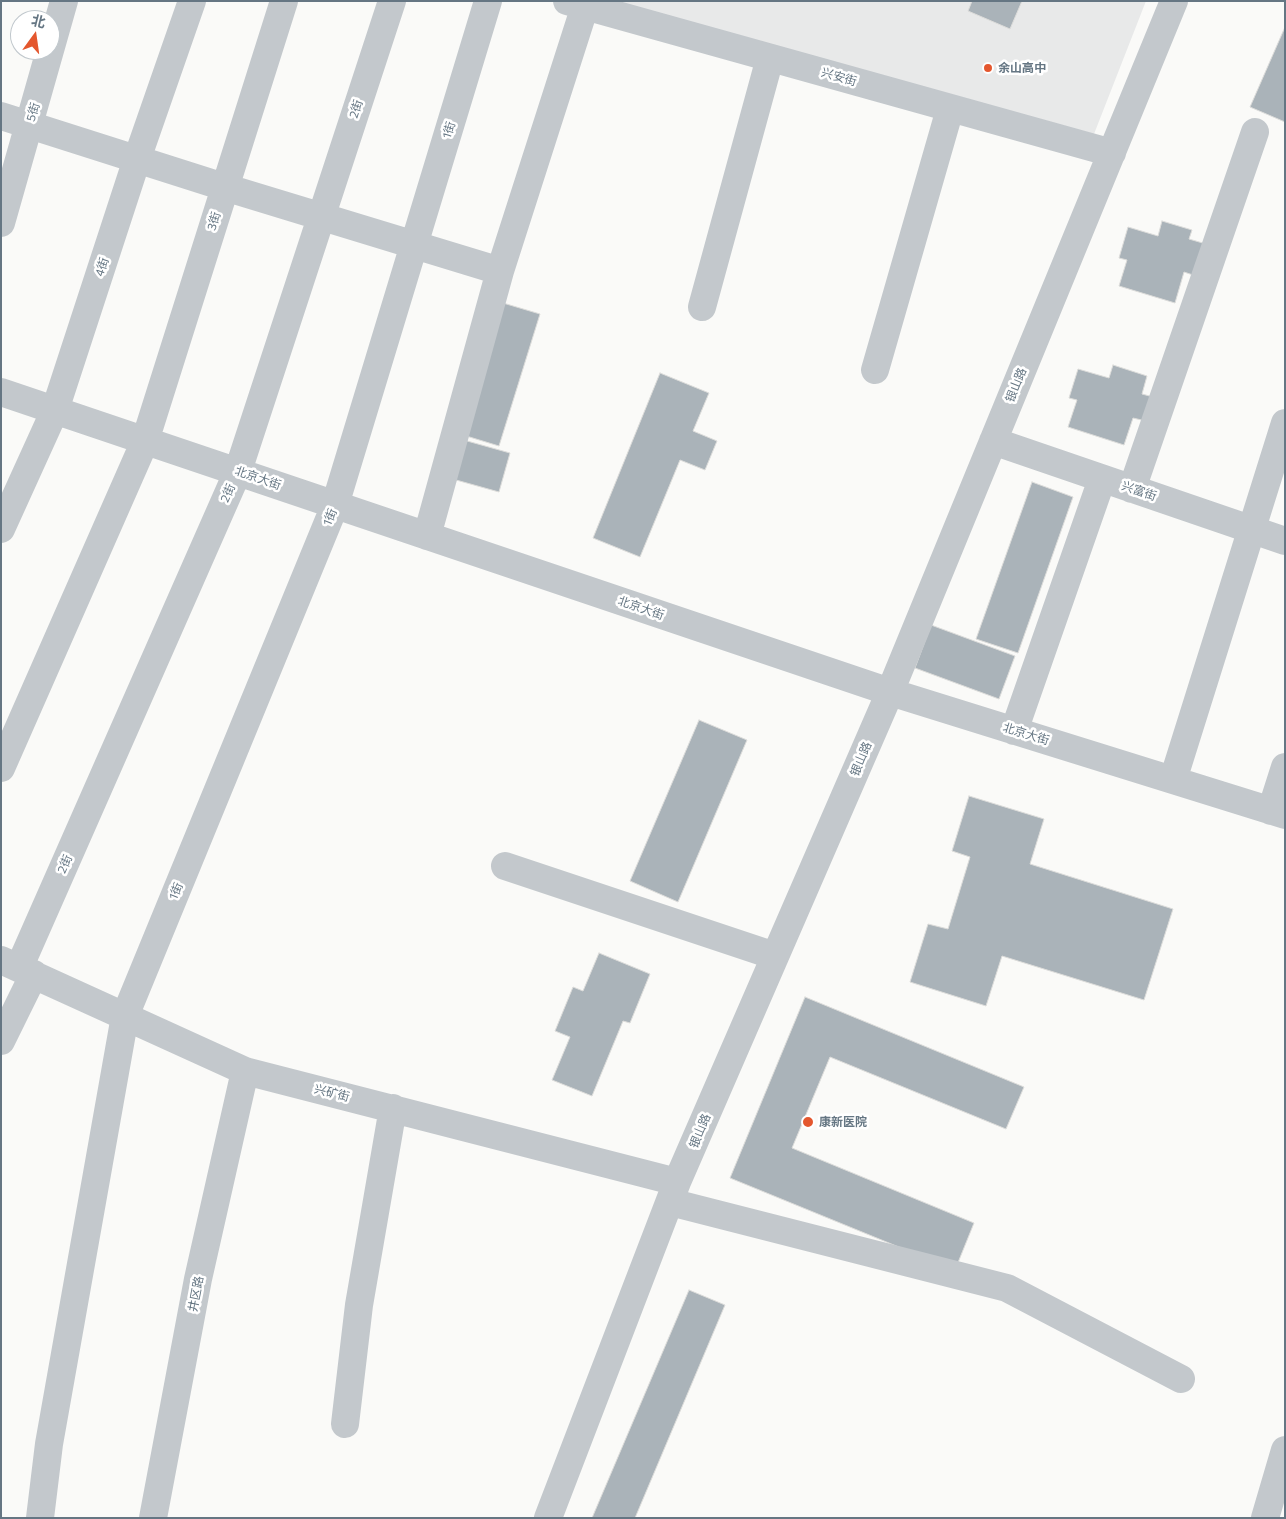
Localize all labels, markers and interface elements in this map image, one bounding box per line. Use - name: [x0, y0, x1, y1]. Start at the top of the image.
- north arrow: [10, 10, 60, 60]
- text: 北: [30, 11, 47, 31]
- place label: 余山高中: [998, 61, 1046, 75]
- marker: 余山高中: [982, 62, 994, 74]
- street label: 兴安街: [820, 65, 858, 89]
- street label: 2街: [346, 98, 366, 120]
- street label: 5街: [23, 101, 43, 123]
- street label: 1街: [440, 120, 458, 140]
- street label: 3街: [204, 210, 224, 232]
- street label: 4街: [92, 256, 112, 278]
- street label: 银山路: [1003, 366, 1029, 404]
- street label: 北京大街: [233, 463, 283, 493]
- street label: 兴富街: [1120, 478, 1158, 504]
- street label: 2街: [218, 482, 238, 504]
- street label: 1街: [320, 506, 340, 528]
- street label: 北京大街: [616, 593, 666, 623]
- street label: 北京大街: [1001, 720, 1051, 748]
- street label: 银山路: [847, 740, 875, 778]
- street label: 2街: [55, 853, 75, 875]
- street label: 1街: [166, 880, 186, 902]
- street label: 兴矿街: [313, 1082, 351, 1104]
- street label: 银山路: [686, 1112, 714, 1150]
- marker: 康新医院: [801, 1115, 815, 1129]
- place label: 康新医院: [819, 1115, 867, 1129]
- street label: 井区路: [185, 1275, 207, 1313]

